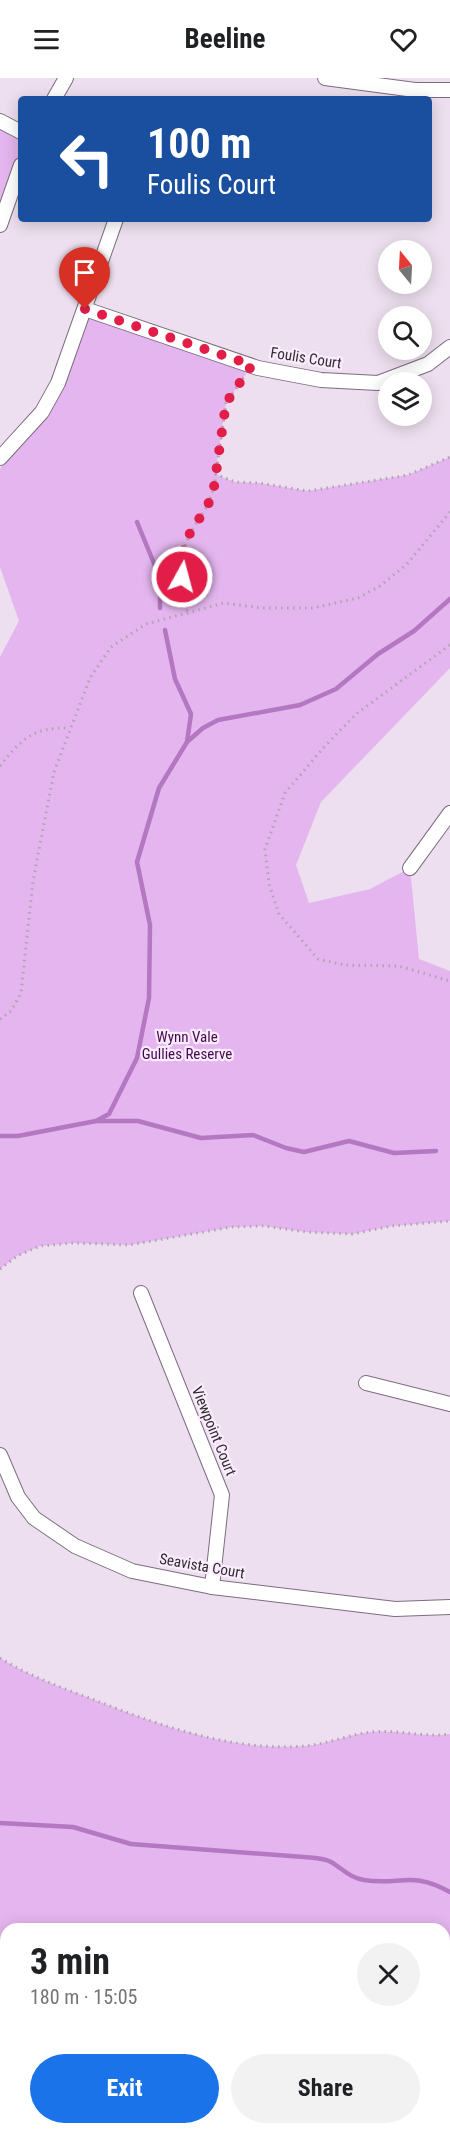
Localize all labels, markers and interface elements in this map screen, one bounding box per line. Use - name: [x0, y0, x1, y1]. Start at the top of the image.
- icon: menu: [30, 23, 63, 56]
- text: Beeline: [185, 23, 265, 55]
- icon: heart: [387, 23, 420, 56]
- text: 100 m: [147, 119, 252, 168]
- icon: left: [48, 120, 126, 198]
- text: Foulis Court: [147, 169, 276, 201]
- north arrow: [378, 240, 432, 294]
- map controls: [378, 240, 432, 426]
- pin: [59, 247, 110, 309]
- icon: arrive: [68, 256, 101, 289]
- button: search: [378, 306, 432, 360]
- street label: Foulis Court: [269, 344, 343, 372]
- button: layers: [378, 372, 432, 426]
- position arrow: [150, 545, 214, 609]
- park label: Wynn Vale Gullies Reserve: [142, 1028, 232, 1063]
- street label: Viewpoint Court: [188, 1384, 240, 1478]
- street label: Seavista Court: [158, 1550, 246, 1582]
- text: 3 min: [30, 1941, 110, 1983]
- button: close: [357, 1943, 420, 2006]
- text: 180 m · 15:05: [30, 1985, 137, 2009]
- button: Exit: [30, 2054, 219, 2123]
- button: Share: [231, 2054, 420, 2123]

